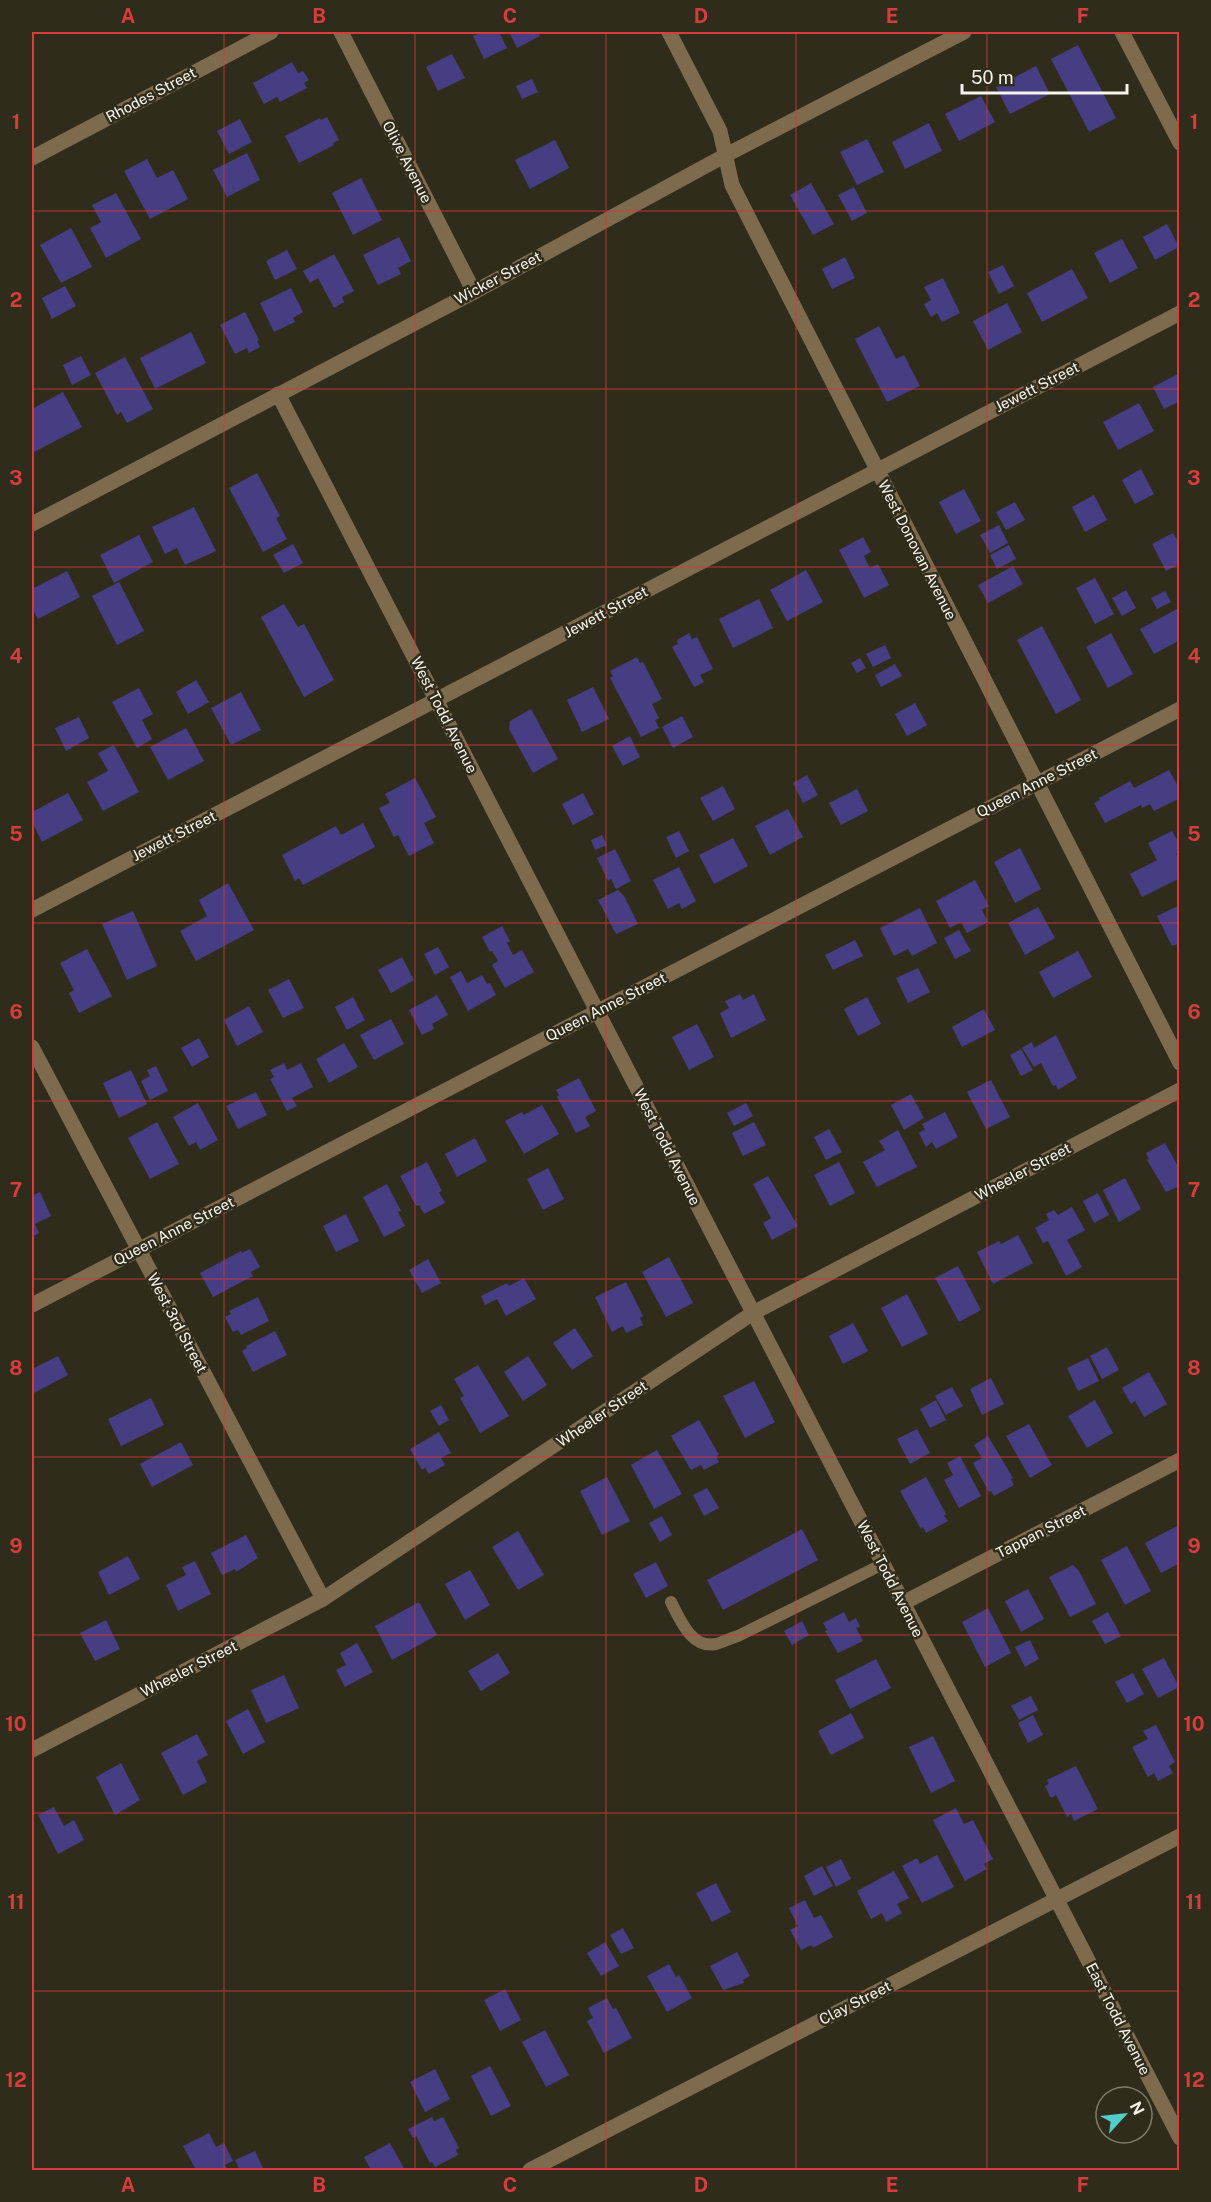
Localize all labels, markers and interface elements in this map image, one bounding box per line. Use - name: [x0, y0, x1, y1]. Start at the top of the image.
- text: A: [121, 4, 135, 28]
- text: B: [312, 4, 326, 28]
- text: C: [503, 4, 517, 28]
- text: D: [694, 4, 708, 28]
- text: E: [886, 4, 898, 28]
- text: F: [1077, 4, 1089, 28]
- scale bar: [962, 57, 1127, 95]
- street label: Rhodes Street: [103, 64, 199, 125]
- text: 50 m: [971, 67, 1014, 88]
- text: 1: [12, 110, 20, 134]
- text: 1: [1190, 110, 1198, 134]
- street label: Olive Avenue: [379, 118, 435, 206]
- street label: Wicker Street: [451, 247, 544, 308]
- text: 2: [10, 288, 22, 312]
- text: 2: [1188, 288, 1200, 312]
- street label: Jewett Street: [992, 358, 1082, 415]
- text: 3: [9, 466, 23, 490]
- text: 3: [1187, 466, 1201, 490]
- street label: West Donovan Avenue: [875, 477, 960, 622]
- street label: Jewett Street: [561, 582, 651, 641]
- text: 4: [9, 644, 23, 668]
- text: 4: [1187, 644, 1201, 668]
- street label: West Todd Avenue: [408, 654, 481, 776]
- street label: Queen Anne Street: [974, 745, 1100, 820]
- street label: Jewett Street: [129, 807, 219, 864]
- text: 5: [9, 822, 23, 846]
- text: 5: [1187, 822, 1201, 846]
- street label: Queen Anne Street: [543, 969, 669, 1044]
- text: 6: [9, 1000, 23, 1024]
- text: 6: [1187, 1000, 1201, 1024]
- street label: West Todd Avenue: [631, 1086, 704, 1208]
- street label: Wheeler Street: [972, 1139, 1074, 1204]
- text: 7: [10, 1178, 22, 1202]
- text: 7: [1188, 1178, 1200, 1202]
- street label: Queen Anne Street: [111, 1193, 237, 1268]
- street label: West 3rd Street: [144, 1270, 211, 1376]
- text: 8: [9, 1356, 23, 1380]
- text: 8: [1187, 1356, 1201, 1380]
- street label: Wheeler Street: [553, 1377, 651, 1450]
- street label: Tappan Street: [993, 1502, 1089, 1561]
- street label: West Todd Avenue: [854, 1518, 927, 1640]
- text: 9: [9, 1534, 23, 1558]
- text: 9: [1187, 1534, 1201, 1558]
- street label: Wheeler Street: [138, 1637, 240, 1700]
- text: 10: [5, 1712, 27, 1736]
- text: 10: [1183, 1712, 1205, 1736]
- text: 11: [7, 1890, 25, 1914]
- text: 11: [1185, 1890, 1203, 1914]
- street label: East Todd Avenue: [1083, 1960, 1154, 2078]
- street label: Clay Street: [816, 1977, 894, 2028]
- text: 12: [5, 2068, 27, 2092]
- text: 12: [1183, 2068, 1205, 2092]
- north arrow: [1094, 2085, 1154, 2145]
- text: N: [1126, 2099, 1148, 2118]
- text: A: [121, 2173, 135, 2197]
- text: B: [312, 2173, 326, 2197]
- text: C: [503, 2173, 517, 2197]
- text: D: [694, 2173, 708, 2197]
- text: E: [886, 2173, 898, 2197]
- text: F: [1077, 2173, 1089, 2197]

